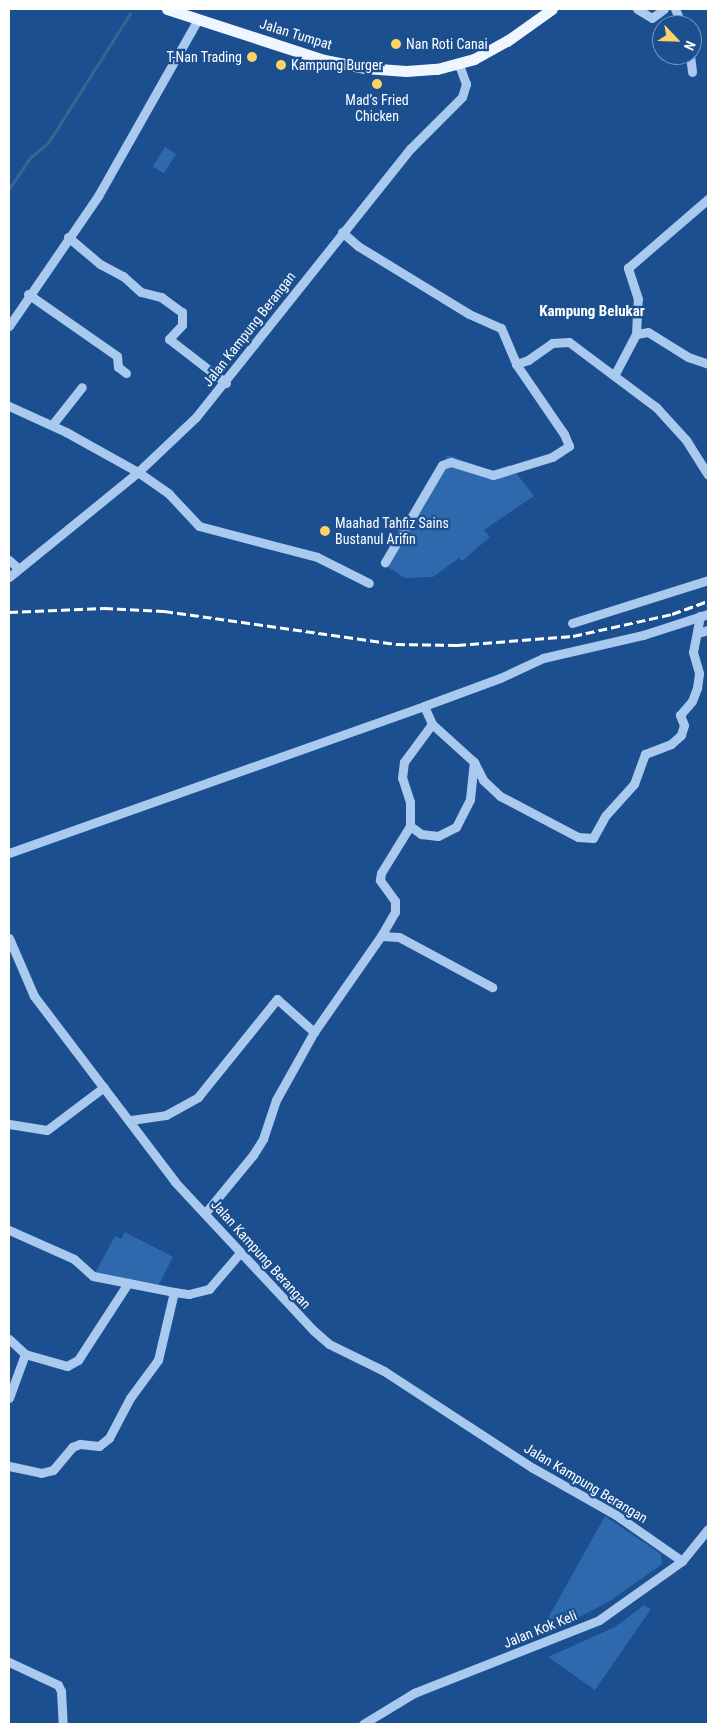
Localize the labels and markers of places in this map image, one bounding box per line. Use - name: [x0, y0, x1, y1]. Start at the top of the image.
- place label: Nan Roti Canai: [406, 36, 488, 52]
- marker: Nan Roti Canai: [390, 38, 402, 50]
- place label: T-Nan Trading: [166, 49, 242, 65]
- marker: T-Nan Trading: [246, 51, 258, 63]
- place label: Kampung Burger: [291, 57, 383, 73]
- marker: Kampung Burger: [275, 59, 287, 71]
- marker: Mad’s Fried Chicken: [371, 78, 383, 90]
- place label: Mad’s Fried Chicken: [345, 92, 409, 124]
- place label: Maahad Tahfiz Sains Bustanul Arifin: [335, 515, 449, 548]
- marker: Maahad Tahfiz Sains Bustanul Arifin: [319, 525, 331, 537]

